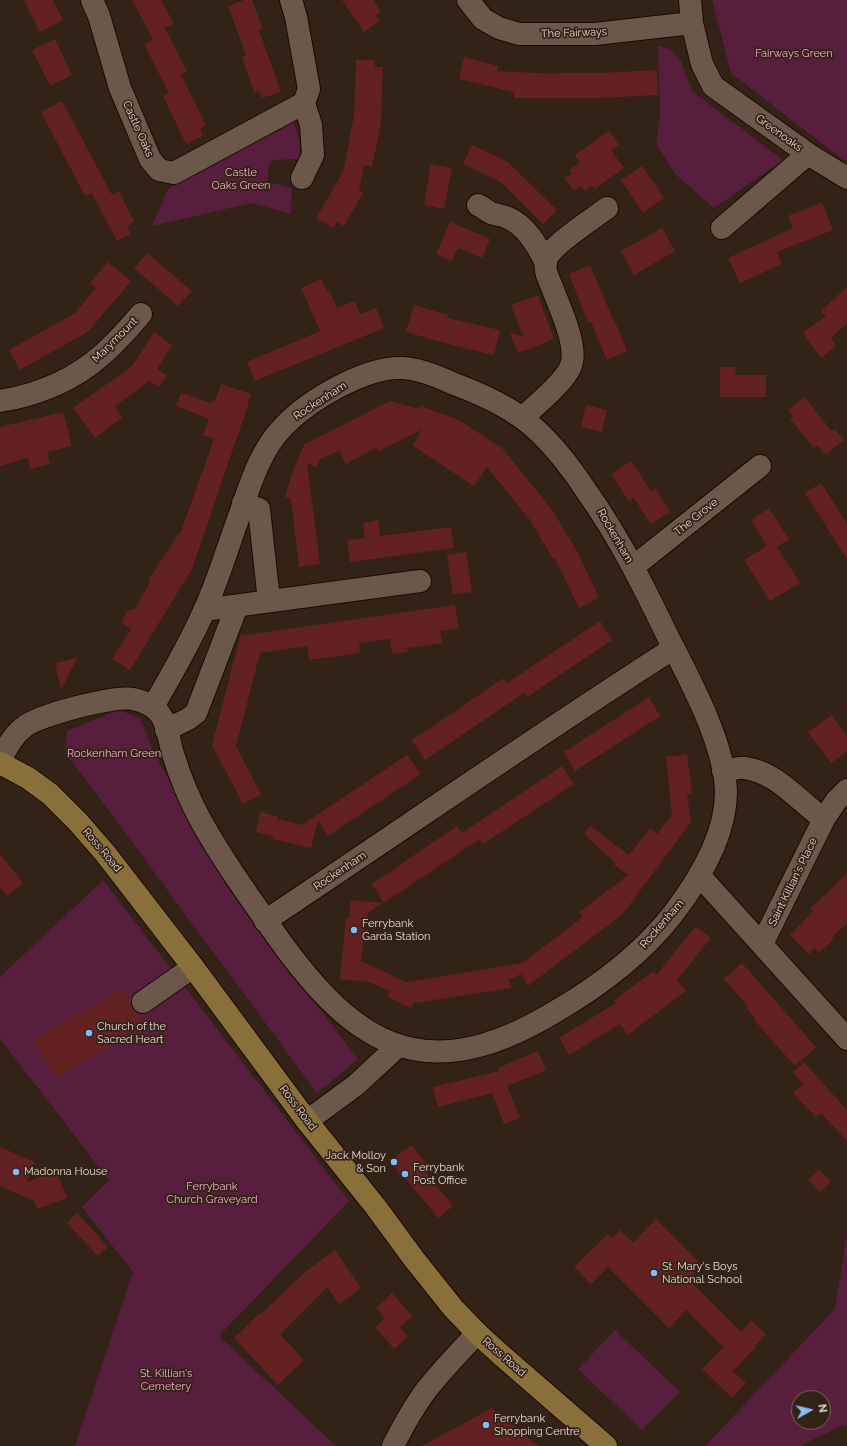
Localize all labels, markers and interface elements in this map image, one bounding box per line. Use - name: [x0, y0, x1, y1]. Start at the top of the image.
- street label: The Fairways: [541, 25, 607, 41]
- park label: Fairways Green: [755, 47, 833, 61]
- street label: Castle Oaks: [120, 99, 156, 159]
- street label: Greenoaks: [753, 112, 805, 154]
- park label: Castle Oaks Green: [211, 166, 271, 192]
- street label: Marymount: [90, 315, 140, 365]
- street label: Rockenham: [291, 379, 349, 423]
- street label: The Grove: [671, 495, 721, 539]
- street label: Rockenham: [594, 506, 636, 566]
- park label: Rockenham Green: [67, 747, 161, 761]
- street label: Ross Road: [80, 825, 124, 875]
- street label: Saint Killian's Place: [766, 836, 820, 928]
- street label: Rockenham: [311, 849, 369, 893]
- street label: Rockenham: [637, 897, 687, 951]
- place label: Ferrybank Garda Station: [362, 917, 430, 943]
- marker: Ferrybank Garda Station: [349, 925, 359, 935]
- place label: Church of the Sacred Heart: [97, 1020, 166, 1046]
- marker: Church of the Sacred Heart: [84, 1028, 94, 1038]
- street label: Ross Road: [277, 1083, 319, 1133]
- place label: Jack Molloy & Son: [326, 1149, 386, 1175]
- marker: Jack Molloy & Son: [389, 1157, 399, 1167]
- place label: Ferrybank Post Office: [413, 1161, 467, 1187]
- place label: Madonna House: [24, 1165, 107, 1179]
- marker: Madonna House: [11, 1167, 21, 1177]
- marker: Ferrybank Post Office: [400, 1169, 410, 1179]
- park label: Ferrybank Church Graveyard: [166, 1180, 258, 1206]
- place label: St. Mary's Boys National School: [662, 1260, 742, 1286]
- marker: St. Mary's Boys National School: [649, 1268, 659, 1278]
- street label: Ross Road: [480, 1335, 528, 1379]
- park label: St. Killian's Cemetery: [140, 1367, 192, 1393]
- north arrow: [791, 1390, 831, 1430]
- text: N: [815, 1403, 829, 1413]
- place label: Ferrybank Shopping Centre: [494, 1412, 580, 1438]
- marker: Ferrybank Shopping Centre: [481, 1420, 491, 1430]

